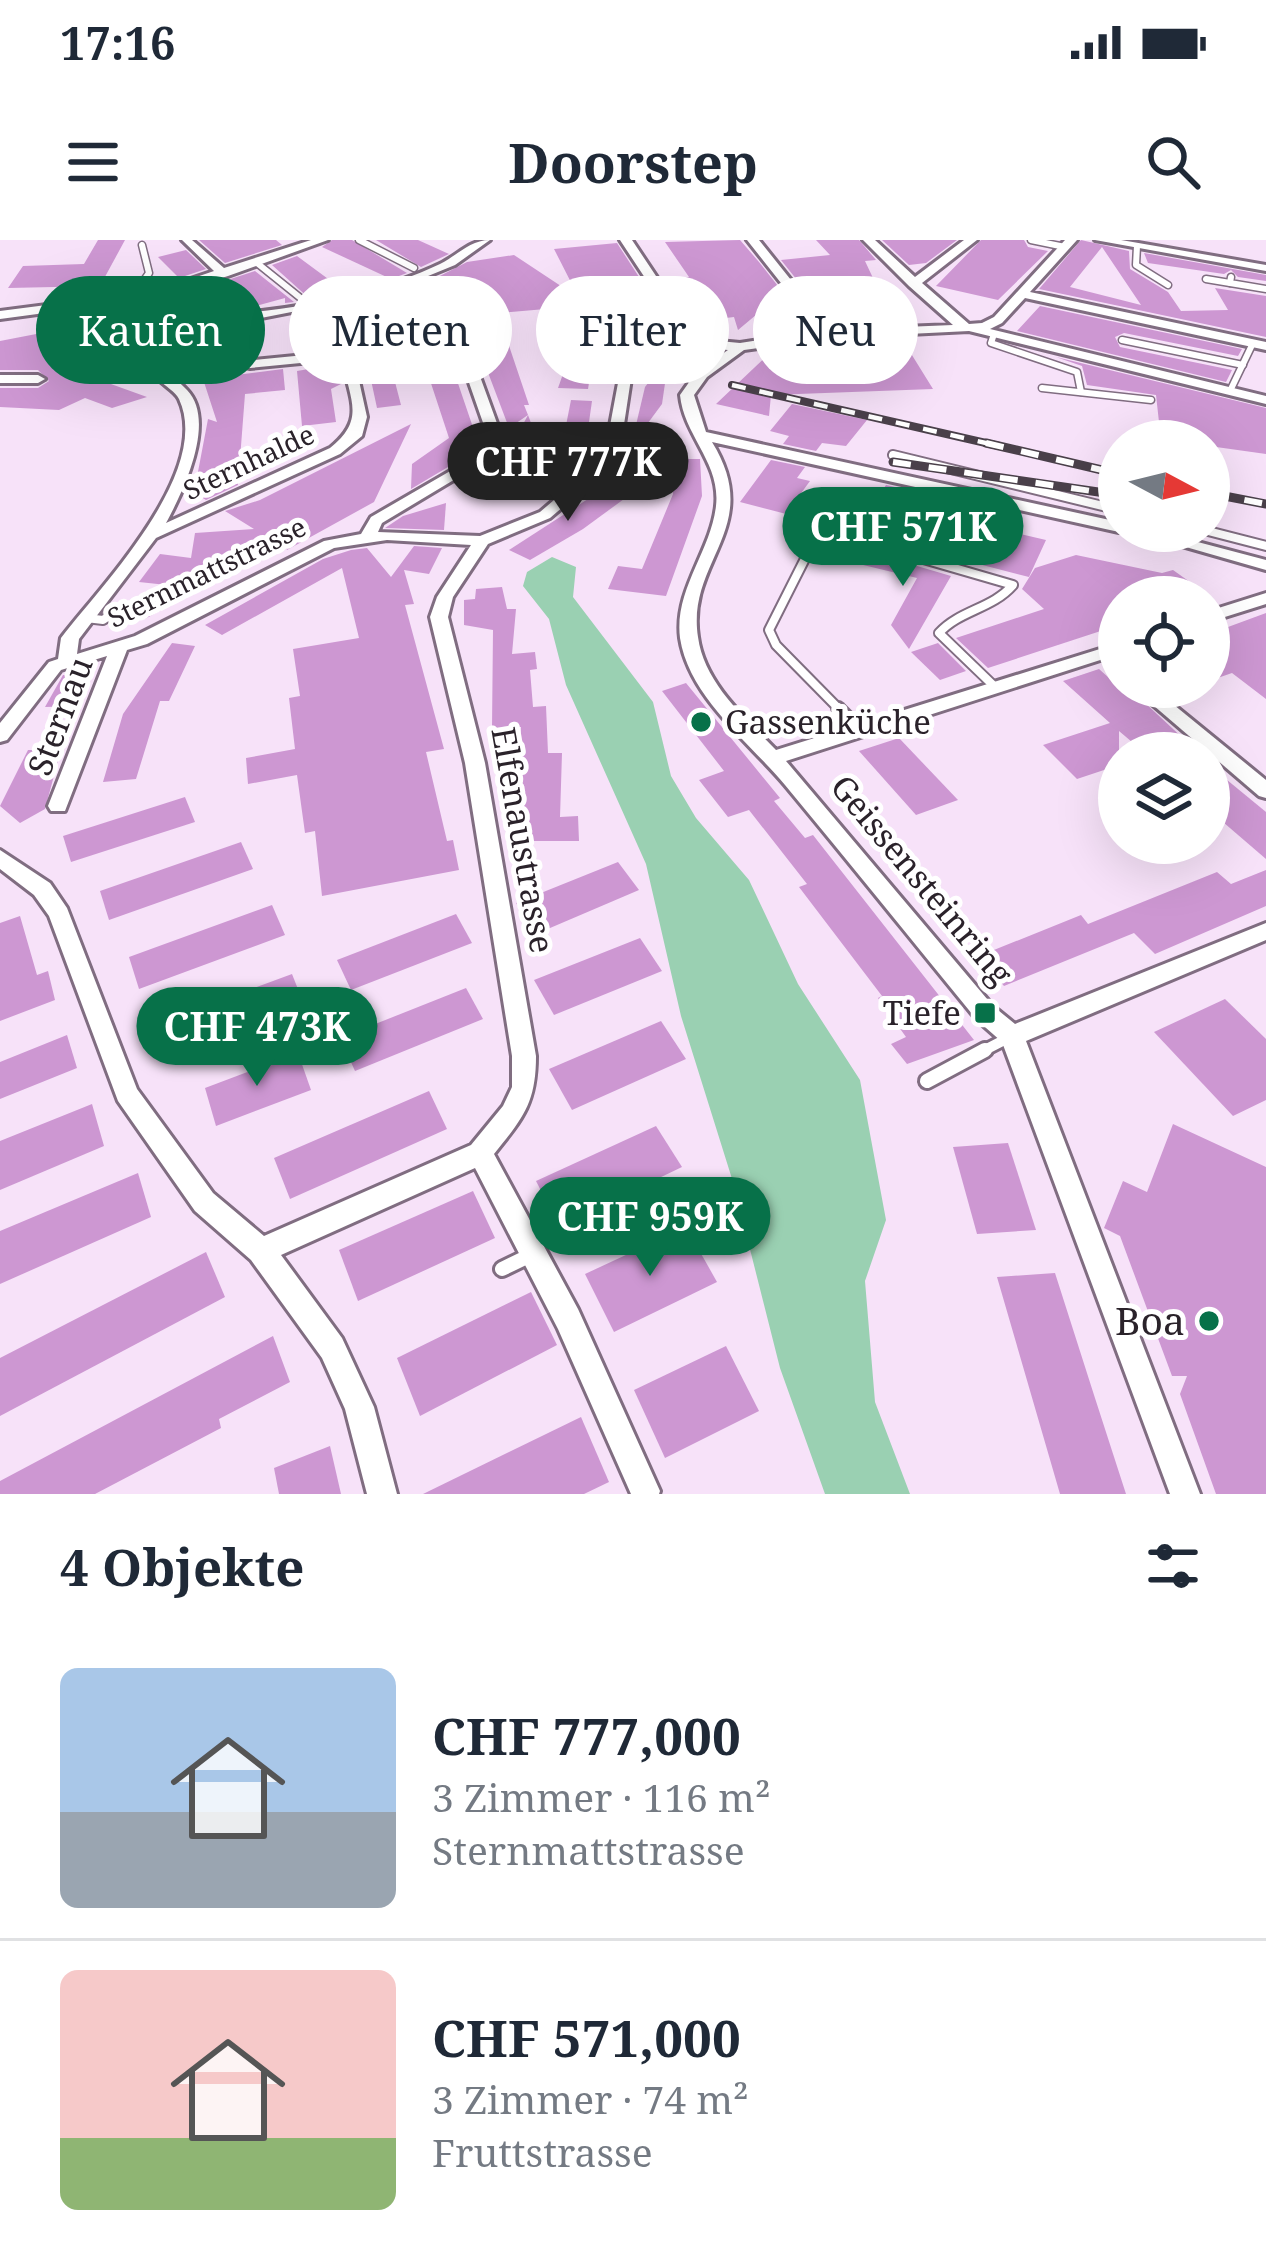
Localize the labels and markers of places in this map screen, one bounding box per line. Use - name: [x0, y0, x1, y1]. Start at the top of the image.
- pin: CHF 777K: [444, 422, 692, 524]
- pin: CHF 571K: [779, 487, 1027, 589]
- place label: Gassenküche: [725, 699, 931, 744]
- marker: Gassenküche: [688, 709, 714, 735]
- pin: CHF 473K: [133, 987, 381, 1089]
- place label: Tiefe: [883, 990, 961, 1035]
- marker: Tiefe: [972, 1000, 998, 1026]
- pin: CHF 959K: [526, 1177, 774, 1279]
- place label: Boa: [1115, 1293, 1185, 1346]
- marker: Boa: [1196, 1308, 1222, 1334]

